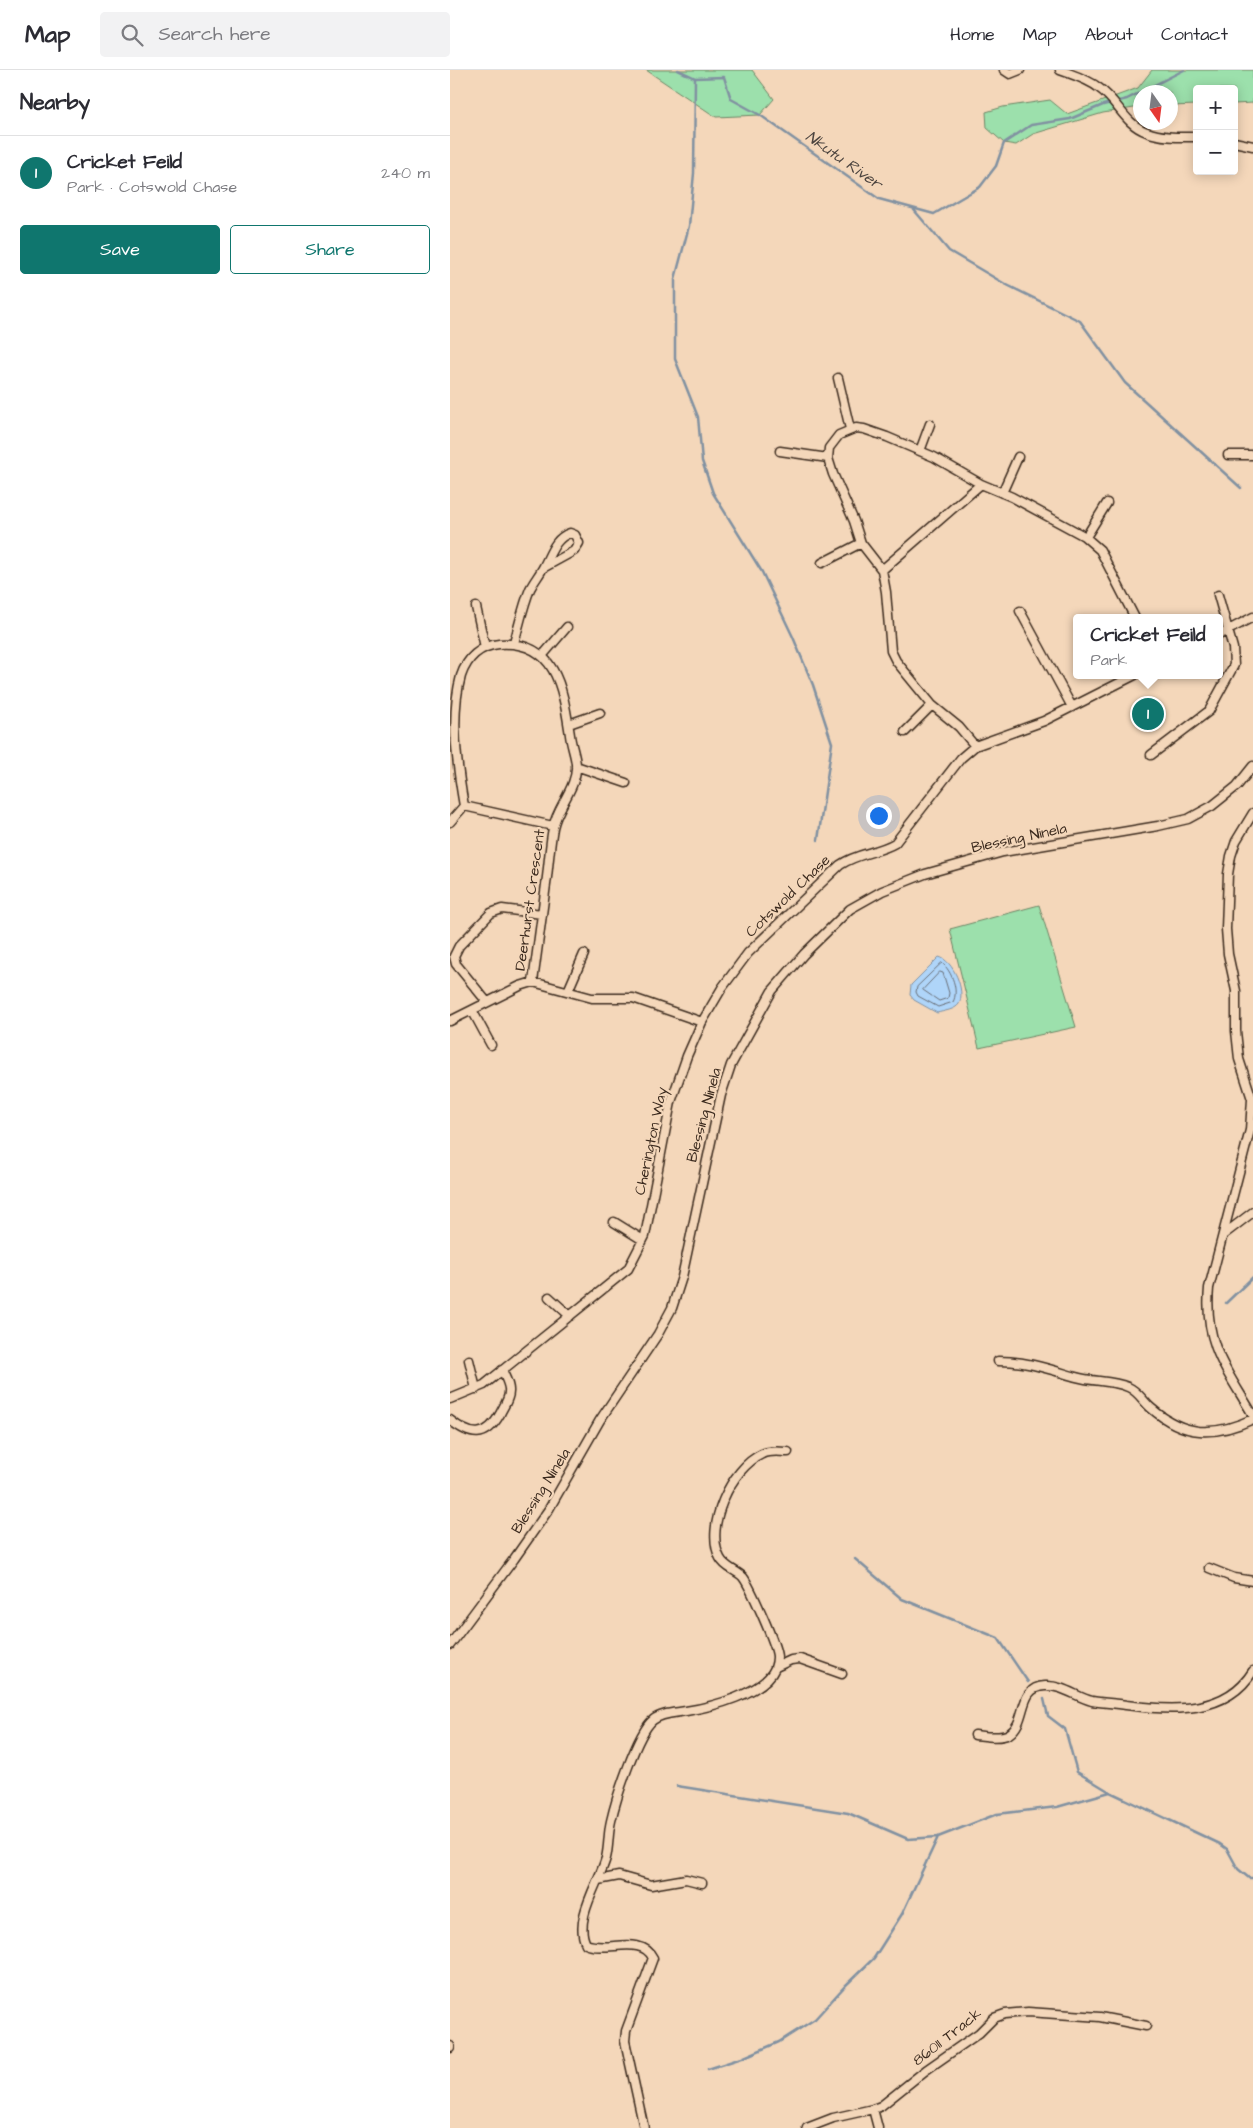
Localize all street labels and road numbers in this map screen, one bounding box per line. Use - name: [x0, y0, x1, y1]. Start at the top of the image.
- street label: Blessing Ninela: [969, 818, 1069, 859]
- street label: Deerhurst Crescent: [510, 828, 550, 972]
- street label: Cotswold Chase: [741, 850, 835, 942]
- street label: Blessing Ninela: [681, 1065, 728, 1165]
- street label: Cherington Way: [629, 1085, 674, 1197]
- street label: Blessing Ninela: [506, 1444, 577, 1538]
- street label: 86011 Track: [908, 2003, 986, 2071]

